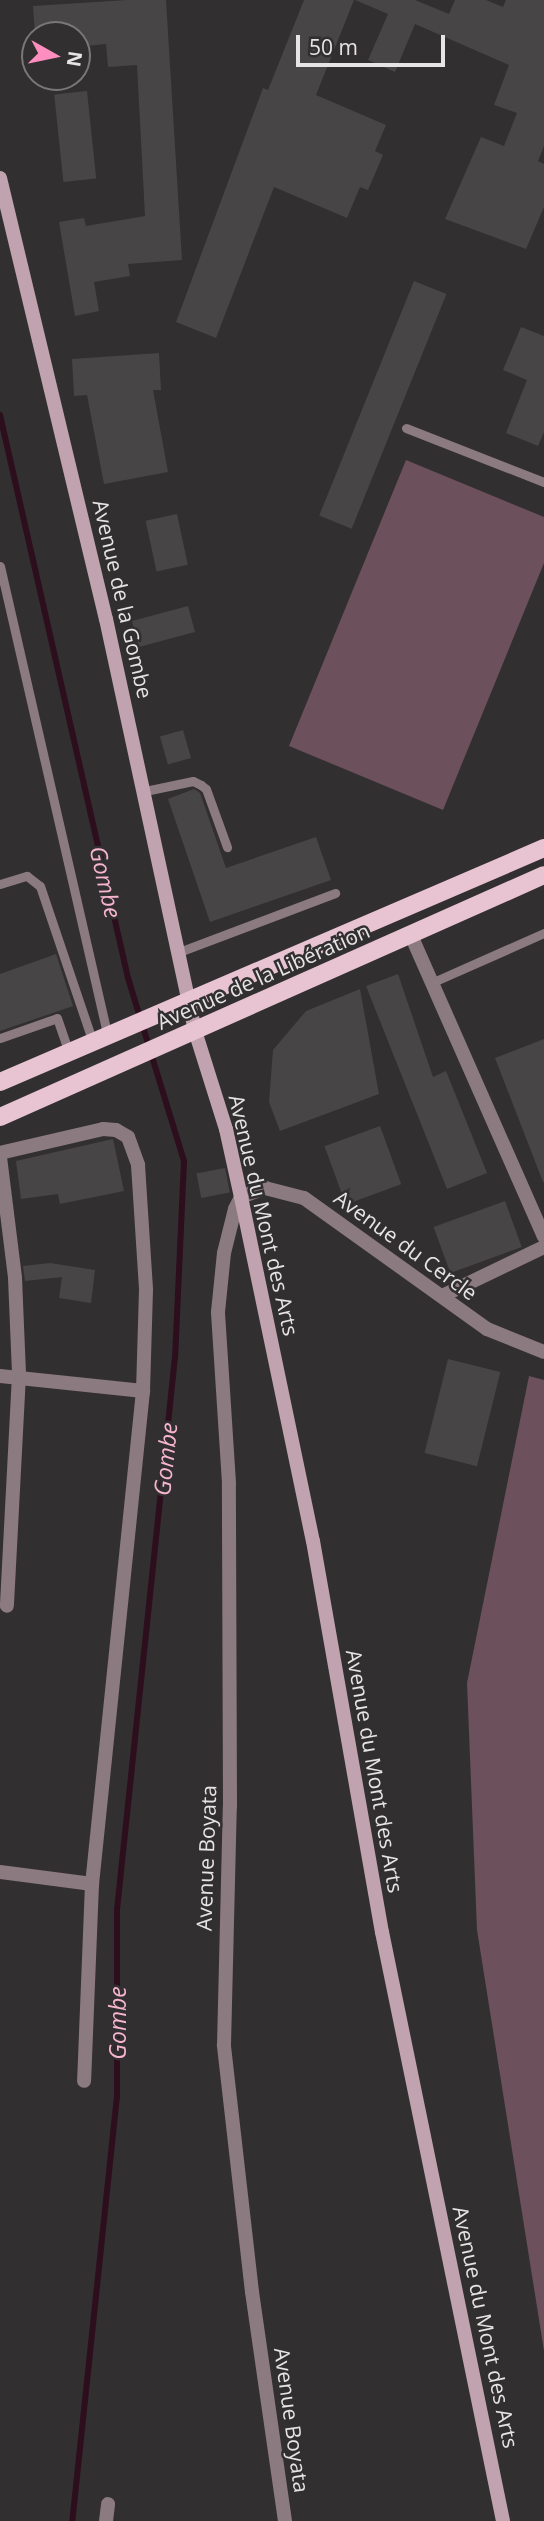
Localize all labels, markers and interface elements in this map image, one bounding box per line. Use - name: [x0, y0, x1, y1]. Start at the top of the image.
- north arrow: [21, 21, 91, 91]
- scale bar: [299, 21, 448, 65]
- text: 50 m: [309, 33, 358, 61]
- text: N: [61, 49, 89, 69]
- street label: Avenue de la Gombe: [88, 497, 158, 701]
- water label: Gombe: [84, 843, 128, 921]
- street label: Avenue de la Libération: [153, 918, 373, 1034]
- street label: Avenue du Mont des Arts: [224, 1092, 304, 1338]
- street label: Avenue du Cercle: [330, 1185, 482, 1305]
- water label: Gombe: [147, 1421, 183, 1497]
- street label: Avenue du Mont des Arts: [341, 1647, 409, 1895]
- street label: Avenue Boyata: [191, 1785, 221, 1931]
- water label: Gombe: [103, 1986, 131, 2060]
- street label: Avenue du Mont des Arts: [448, 2204, 524, 2450]
- street label: Avenue Boyata: [269, 2346, 315, 2494]

